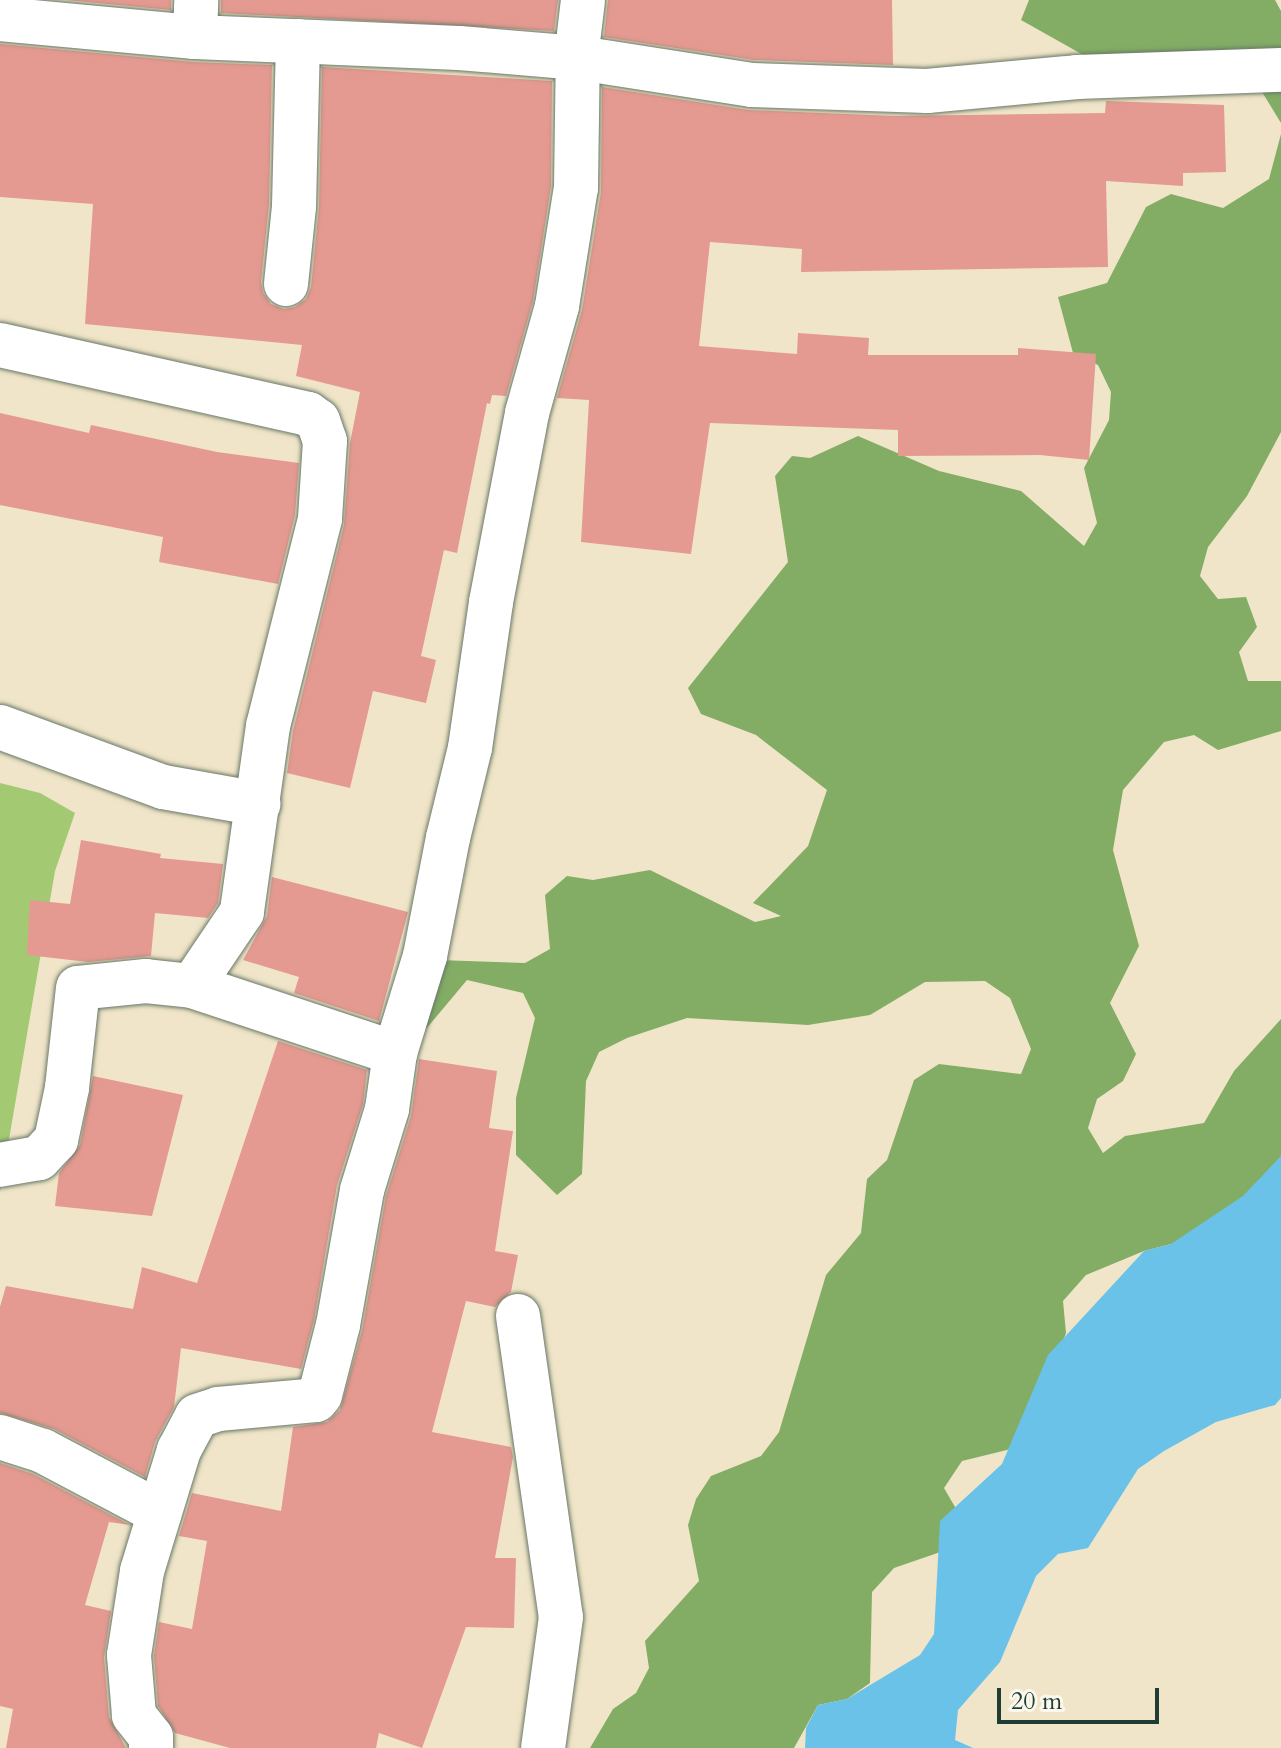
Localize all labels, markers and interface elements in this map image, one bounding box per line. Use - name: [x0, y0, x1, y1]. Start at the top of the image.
- scale bar: [1001, 1672, 1163, 1722]
- text: 20 m: [1011, 1685, 1062, 1718]

